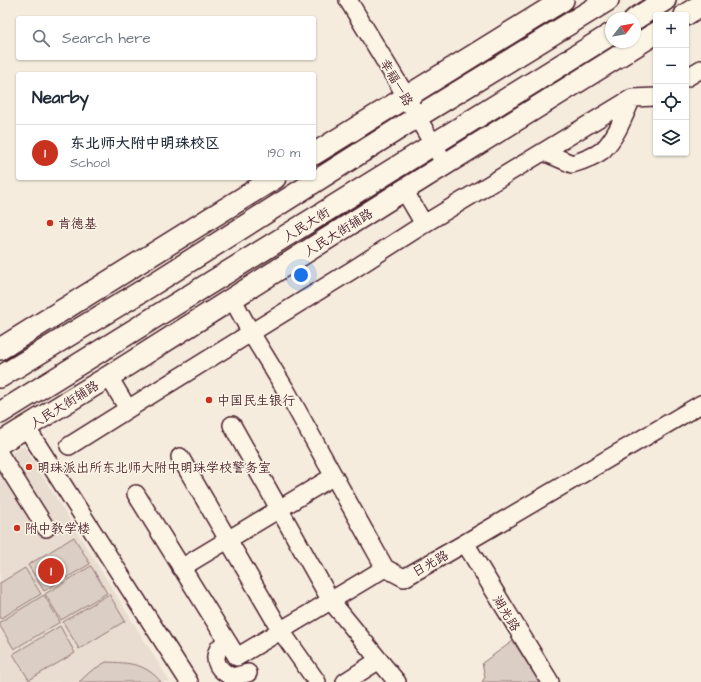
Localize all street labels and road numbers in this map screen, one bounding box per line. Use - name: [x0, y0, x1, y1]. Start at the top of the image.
- street label: 幸福一路: [375, 55, 417, 110]
- street label: 人民大街: [280, 203, 333, 246]
- street label: 人民大街辅路: [301, 205, 376, 261]
- street label: 人民大街辅路: [27, 377, 102, 433]
- street label: 日光路: [409, 546, 452, 581]
- street label: 湖光路: [488, 592, 524, 635]

